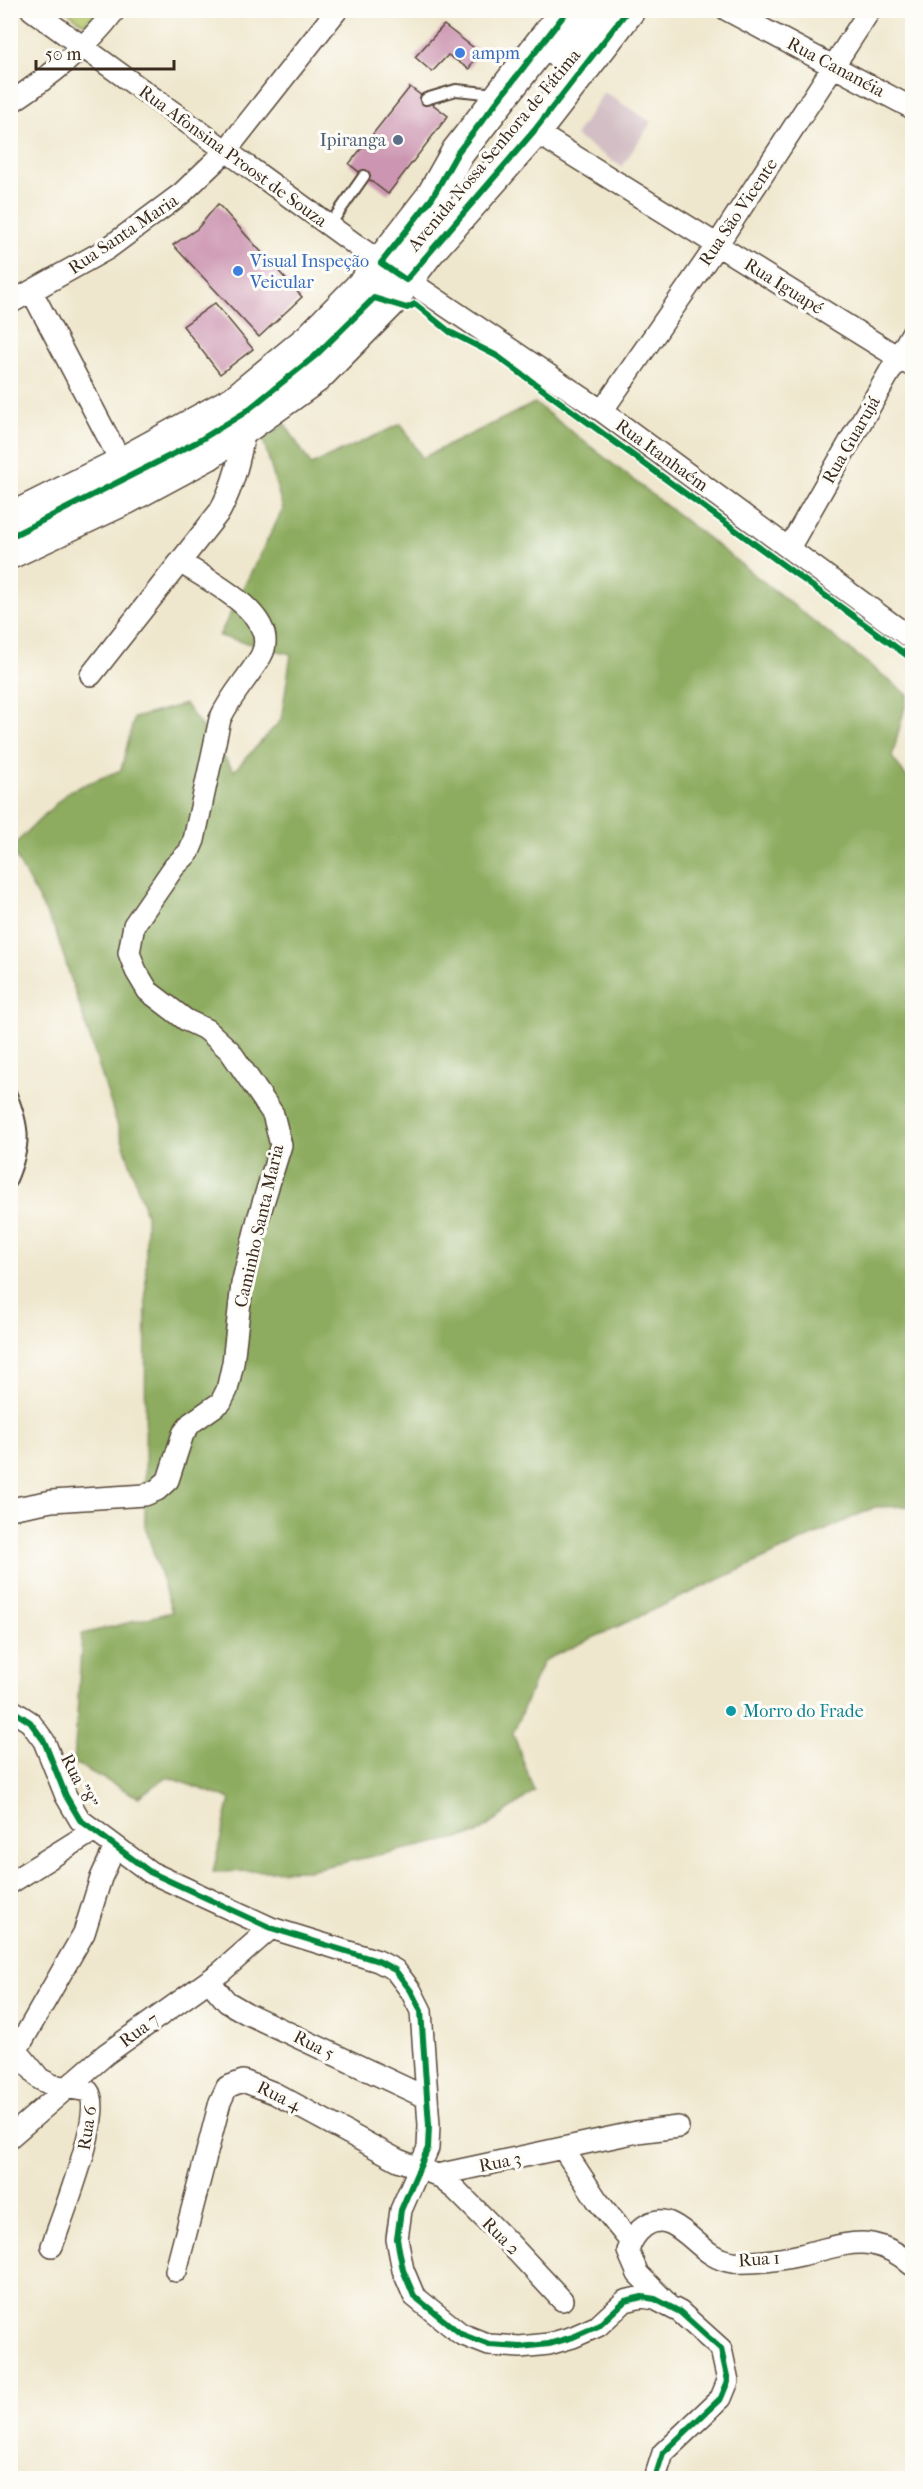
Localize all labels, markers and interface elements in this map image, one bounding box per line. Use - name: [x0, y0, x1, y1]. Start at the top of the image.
- scale bar: [36, 33, 174, 71]
- street label: Rua Cananéia: [783, 33, 889, 102]
- place label: ampm: [472, 43, 520, 64]
- text: 50 m: [45, 44, 82, 65]
- street label: Avenida Nossa Senhora de Fátima: [403, 44, 586, 256]
- marker: ampm: [453, 46, 467, 60]
- street label: Rua Afonsina Proost de Souza: [135, 81, 331, 232]
- place label: Ipiranga: [320, 130, 387, 151]
- marker: Ipiranga: [391, 133, 405, 147]
- street label: Rua São Vicente: [695, 154, 782, 270]
- street label: Rua Santa Maria: [64, 190, 183, 279]
- place label: Visual Inspeção Veicular: [249, 251, 369, 293]
- street label: Rua Iguapé: [740, 254, 827, 319]
- marker: Visual Inspeção Veicular: [231, 264, 245, 278]
- street label: Rua Guarujá: [818, 392, 885, 488]
- street label: Rua Itanhaém: [611, 415, 712, 496]
- street label: Caminho Santa Maria: [230, 1142, 289, 1310]
- place label: Morro do Frade: [743, 1701, 864, 1722]
- marker: Morro do Frade: [724, 1704, 738, 1718]
- street label: Rua "8": [56, 1751, 101, 1812]
- street label: Rua 7: [115, 2009, 163, 2052]
- street label: Rua 5: [290, 2026, 338, 2065]
- street label: Rua 4: [254, 2077, 304, 2116]
- street label: Rua 6: [74, 2104, 101, 2152]
- street label: Rua 3: [477, 2148, 523, 2177]
- street label: Rua 2: [478, 2213, 524, 2259]
- street label: Rua 1: [738, 2248, 781, 2271]

